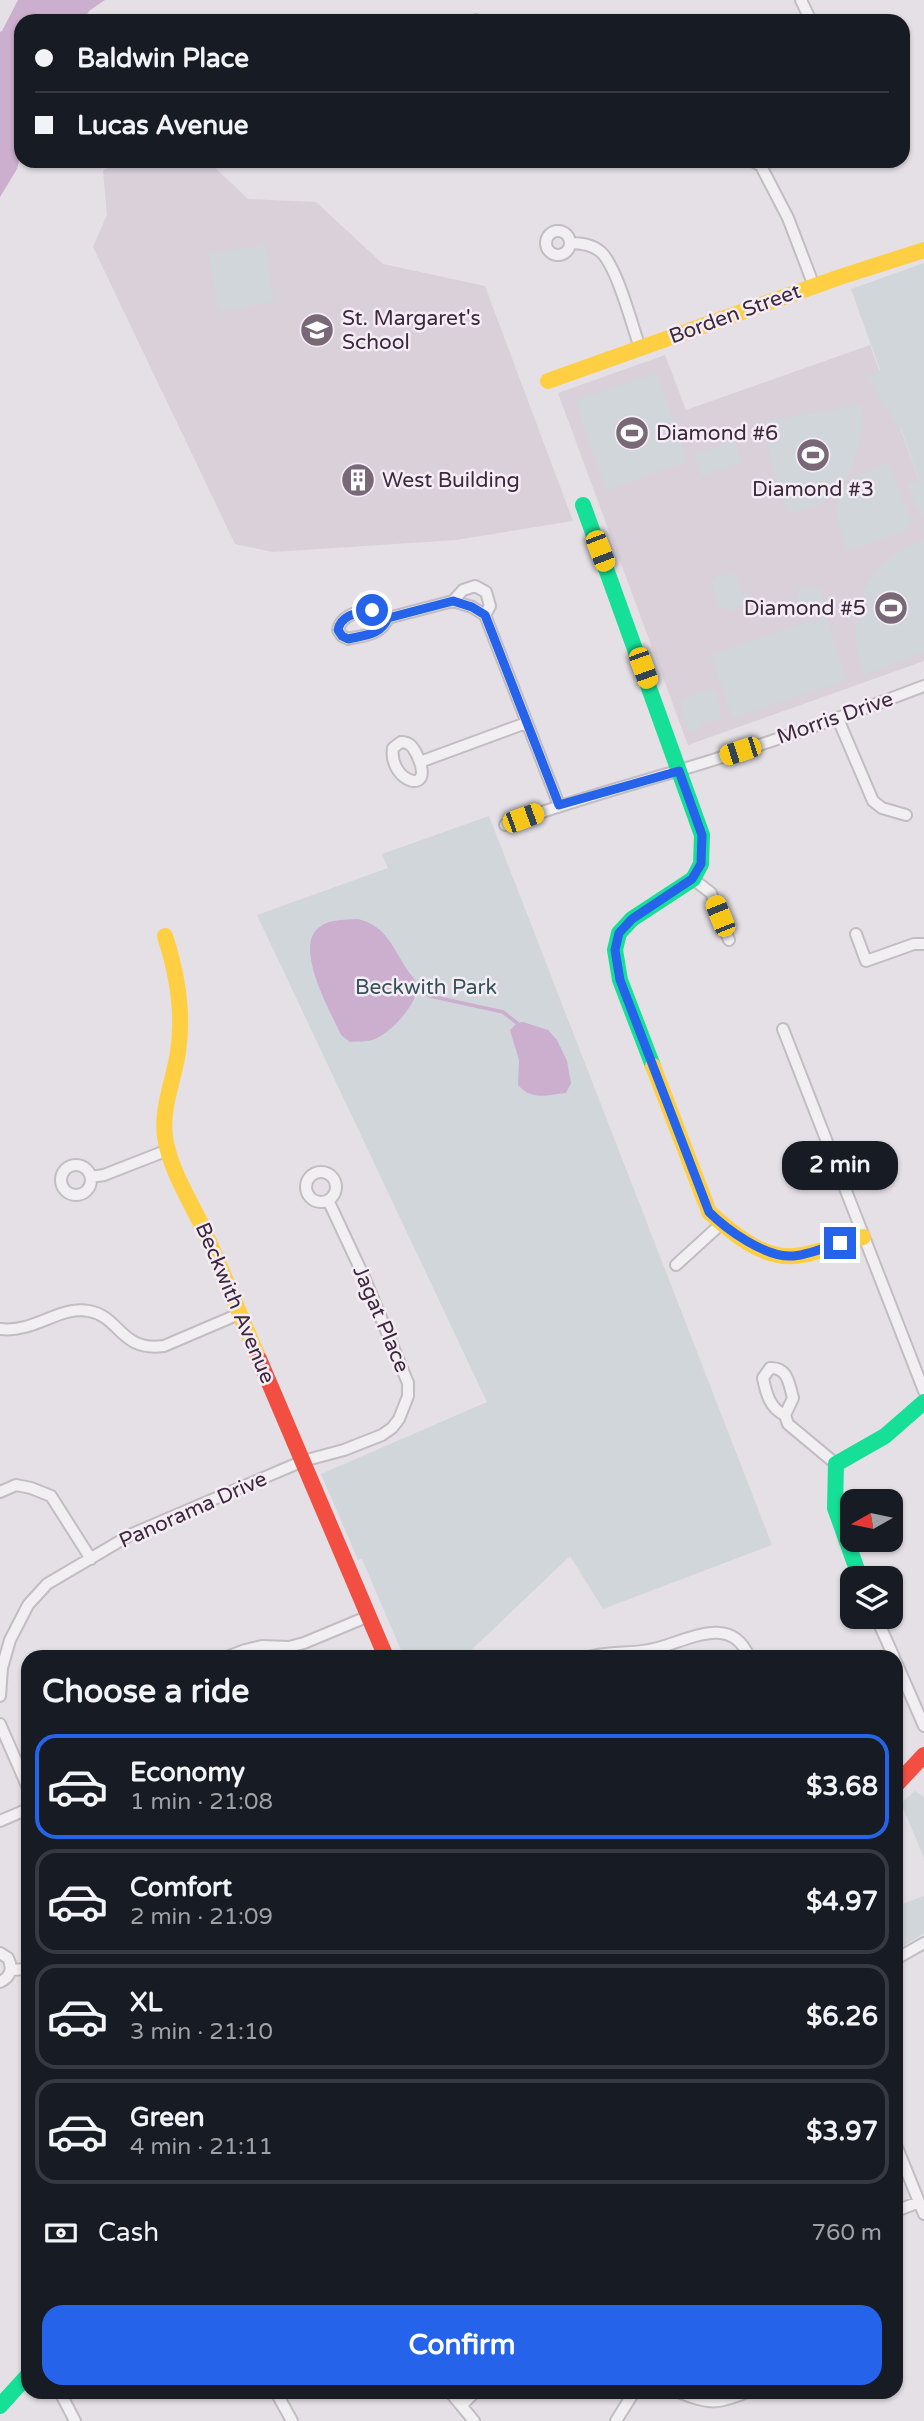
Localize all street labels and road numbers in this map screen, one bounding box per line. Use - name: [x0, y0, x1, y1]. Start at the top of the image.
- street label: Borden Street: [666, 279, 804, 349]
- street label: Morris Drive: [774, 686, 897, 750]
- street label: Beckwith Avenue: [190, 1219, 280, 1387]
- street label: Jagat Place: [347, 1262, 415, 1376]
- street label: Panorama Drive: [115, 1466, 271, 1554]

